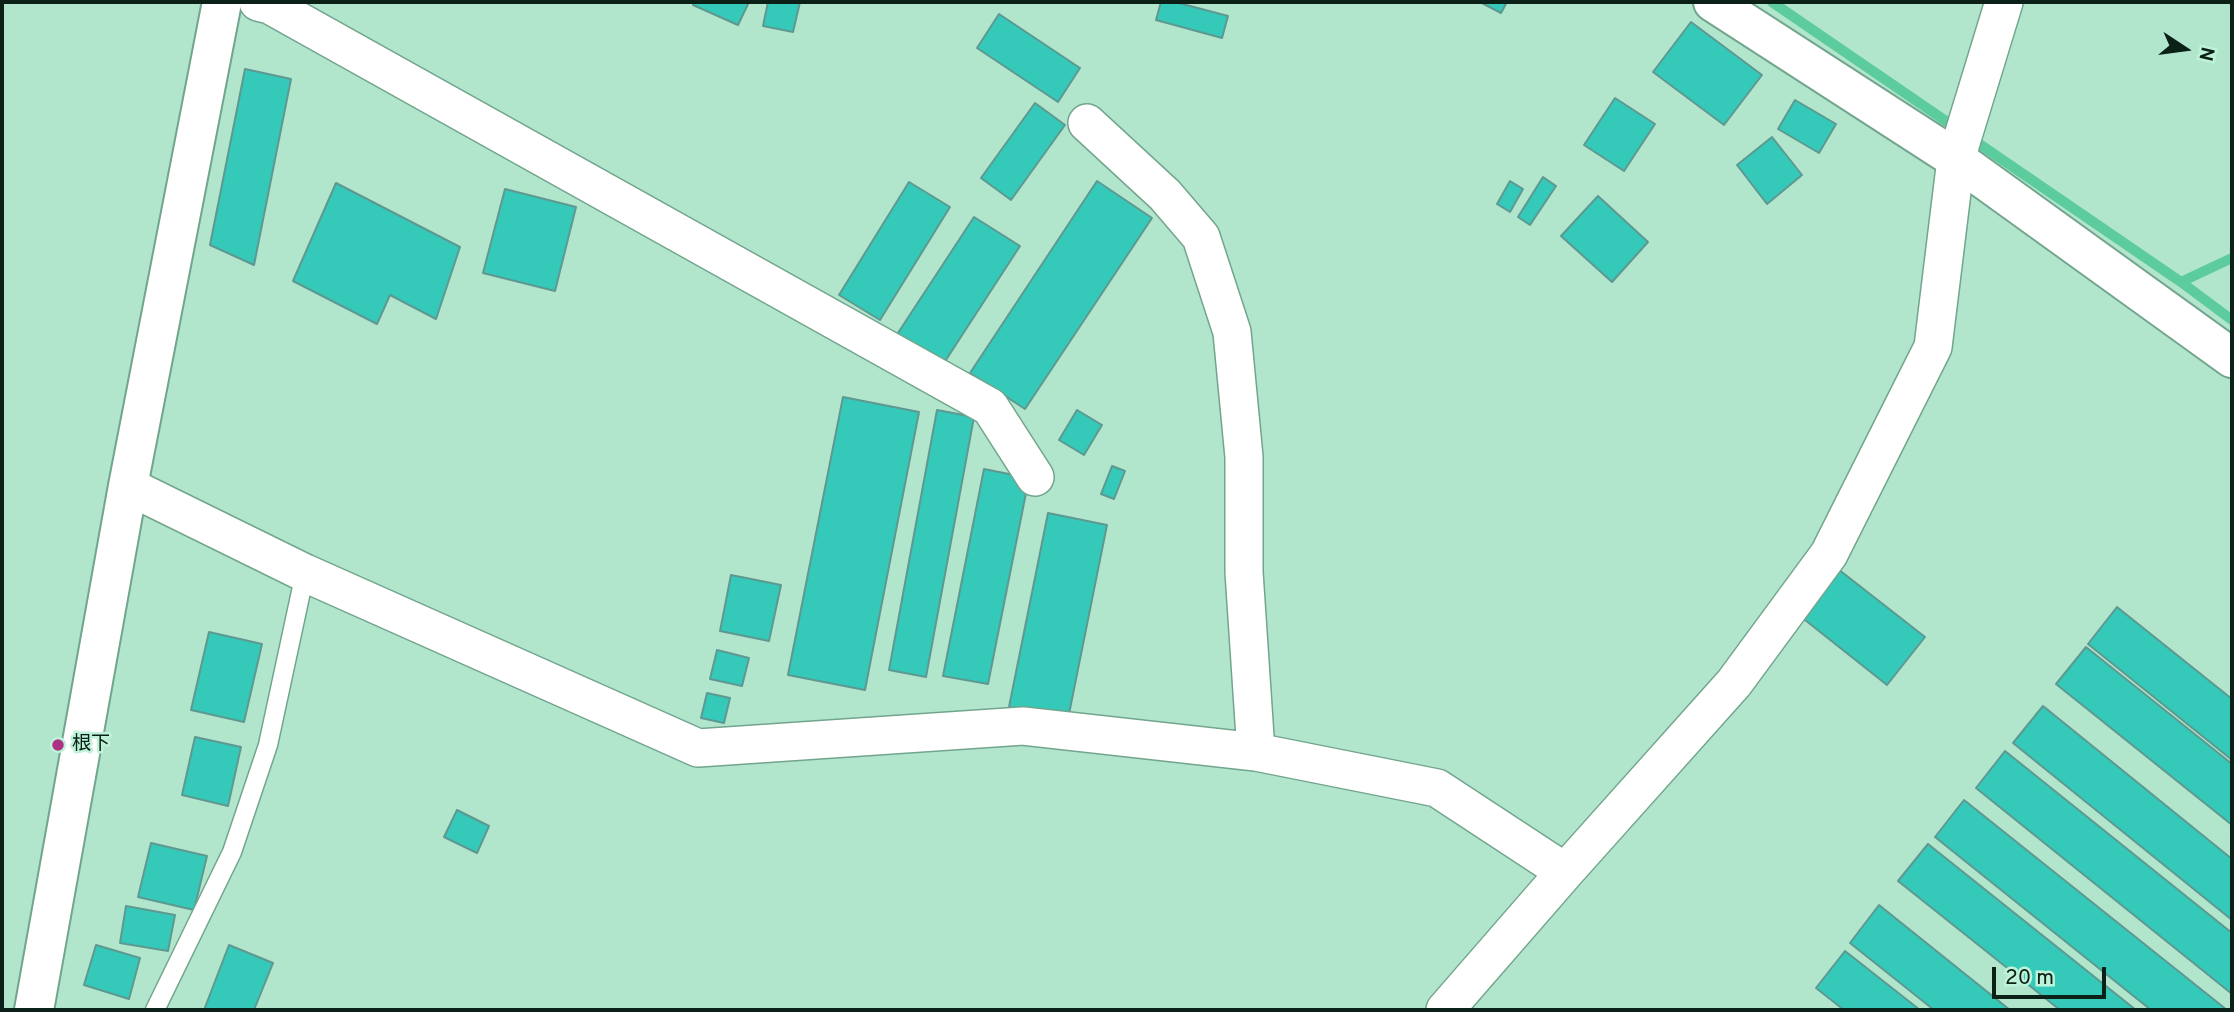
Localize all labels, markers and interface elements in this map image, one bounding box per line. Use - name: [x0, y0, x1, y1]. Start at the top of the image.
- north arrow: [2150, 14, 2220, 84]
- text: N: [2192, 44, 2219, 63]
- place label: 根下: [72, 734, 110, 756]
- marker: 根下: [50, 737, 66, 753]
- scale bar: [1996, 953, 2110, 997]
- text: 20 m: [2005, 965, 2054, 992]

